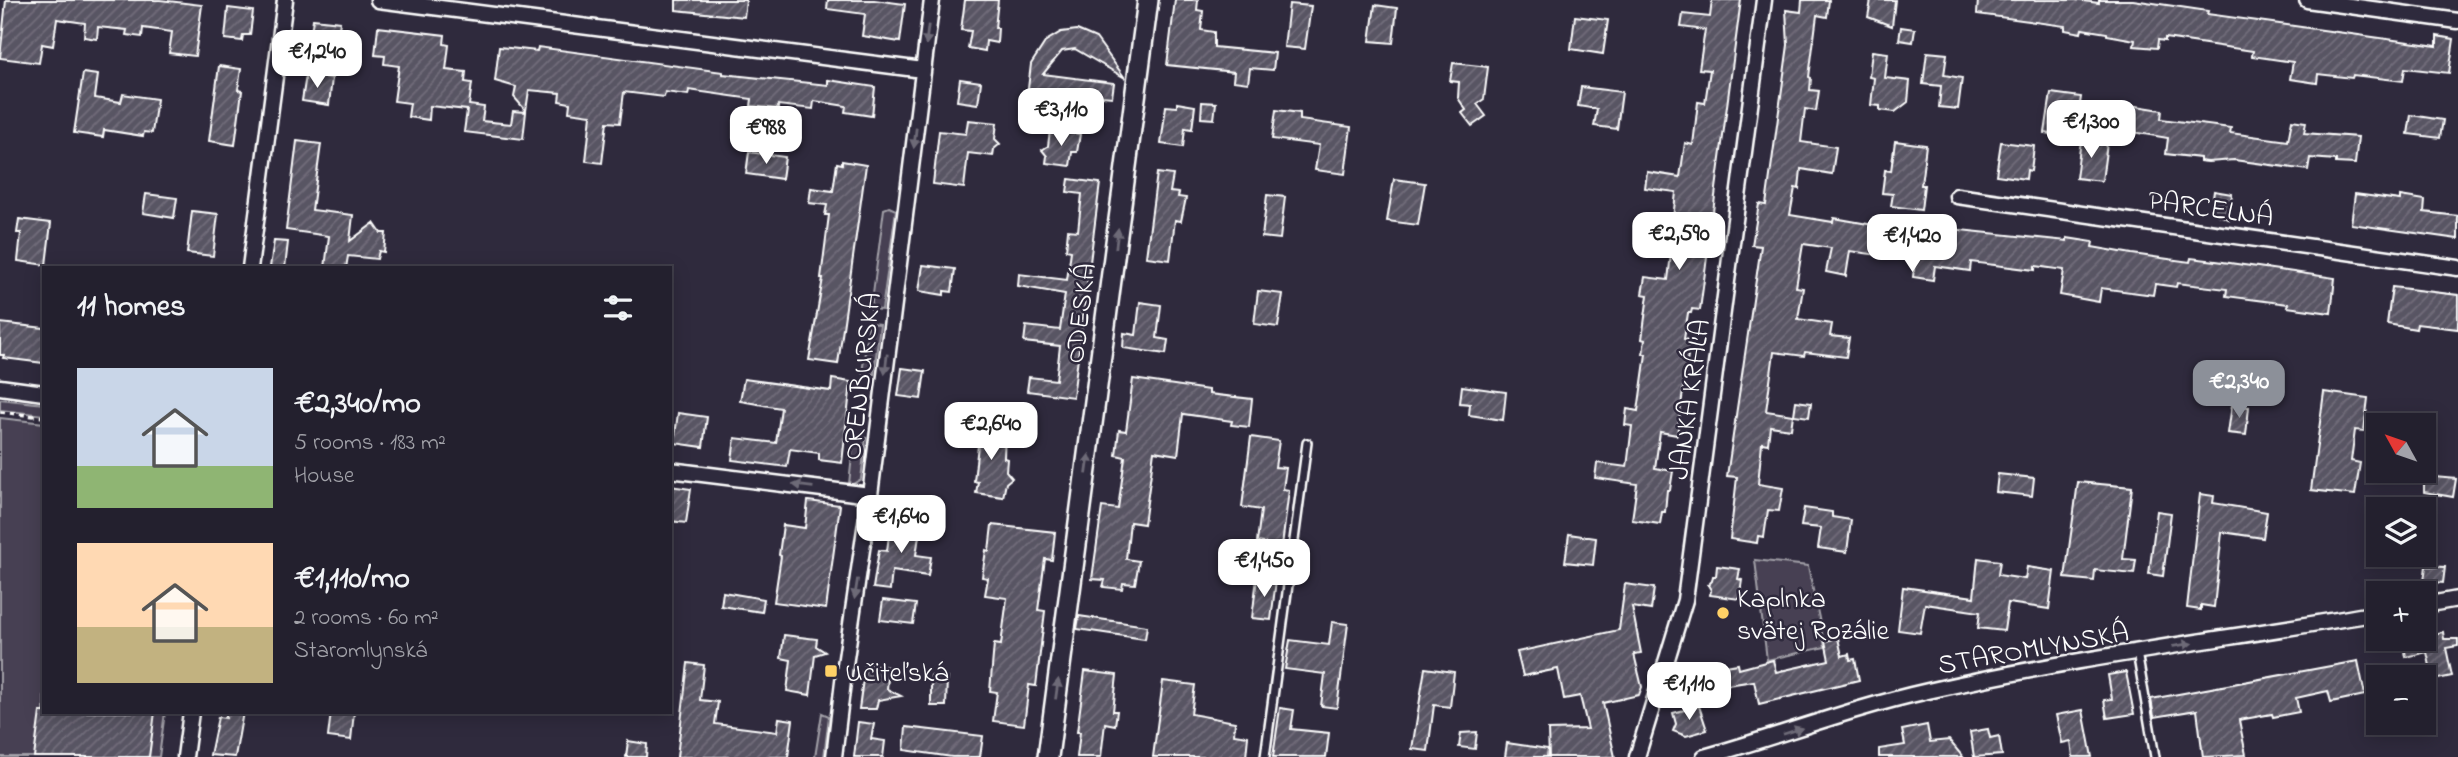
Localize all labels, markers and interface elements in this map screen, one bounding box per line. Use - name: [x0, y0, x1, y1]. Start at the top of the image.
- one-way arrow: [922, 24, 933, 46]
- pin: €1,240: [260, 31, 374, 90]
- text: €1,240: [288, 36, 346, 69]
- pin: €3,110: [1004, 88, 1118, 148]
- text: €3,110: [1034, 94, 1088, 127]
- pin: €1,300: [2034, 100, 2148, 160]
- pin: €988: [725, 106, 807, 166]
- text: €1,300: [2063, 106, 2119, 139]
- text: €988: [746, 112, 786, 145]
- one-way arrow: [909, 127, 920, 149]
- street label: PARCELNÁ: [2145, 181, 2276, 240]
- pin: €2,590: [1622, 212, 1736, 272]
- pin: €1,420: [1855, 215, 1969, 274]
- text: €2,590: [1648, 218, 1710, 251]
- text: €1,420: [1883, 220, 1941, 253]
- one-way arrow: [1111, 227, 1122, 249]
- street label: ODESKÁ: [1056, 261, 1109, 366]
- text: 11 homes: [77, 286, 185, 330]
- icon: filters: [599, 289, 637, 327]
- street label: ORENBURSKÁ: [833, 290, 894, 463]
- street label: JANKA KRÁĽA: [1660, 317, 1723, 482]
- one-way arrow: [881, 353, 892, 375]
- pin: €2,340: [2182, 360, 2296, 420]
- text: €2,340: [2209, 366, 2269, 399]
- text: €2,340/mo: [294, 383, 421, 427]
- icon: home: [133, 396, 217, 480]
- pin: €2,640: [934, 402, 1048, 462]
- text: €2,640: [961, 408, 1021, 441]
- north arrow: [2366, 413, 2436, 483]
- map controls: [2366, 413, 2436, 735]
- text: 5 rooms · 183 m²: [294, 427, 446, 460]
- one-way arrow: [1082, 453, 1093, 475]
- text: House: [294, 460, 354, 493]
- one-way arrow: [791, 481, 813, 492]
- pin: €1,640: [844, 496, 958, 555]
- button: layers: [2366, 497, 2436, 567]
- text: €1,640: [873, 501, 929, 534]
- pin: €1,450: [1207, 540, 1321, 599]
- text: €1,450: [1234, 545, 1294, 578]
- text: €1,110/mo: [294, 558, 410, 602]
- icon: home: [133, 571, 217, 655]
- one-way arrow: [850, 578, 861, 600]
- place label: Kaplnka svätej Rozálie: [1737, 580, 1889, 653]
- button: +: [2366, 581, 2436, 651]
- text: 2 rooms · 60 m²: [294, 602, 439, 635]
- marker: Kaplnka svätej Rozálie: [1715, 605, 1731, 621]
- street label: STAROMLYNSKÁ: [1935, 613, 2132, 687]
- text: Staromlynská: [294, 635, 427, 668]
- one-way arrow: [2171, 639, 2193, 650]
- place label: Učiteľská: [845, 654, 949, 695]
- pin: €1,110: [1632, 662, 1746, 722]
- marker: Učiteľská: [823, 663, 839, 679]
- button: −: [2366, 665, 2436, 735]
- text: €1,110: [1663, 668, 1715, 701]
- one-way arrow: [1052, 678, 1063, 700]
- one-way arrow: [1783, 725, 1804, 735]

